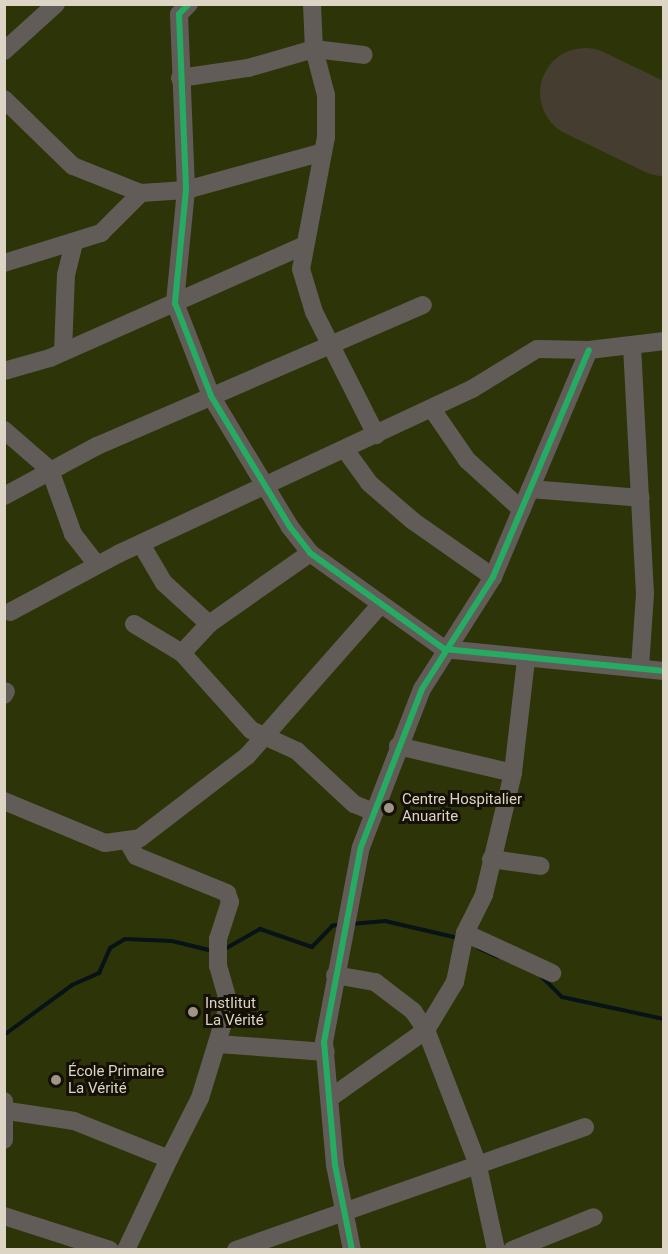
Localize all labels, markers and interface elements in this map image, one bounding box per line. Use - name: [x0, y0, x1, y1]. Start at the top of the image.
- place label: Centre Hospitalier Anuarite: [402, 790, 522, 825]
- marker: Centre Hospitalier Anuarite: [380, 799, 398, 817]
- place label: InstIitut La Vérité: [205, 994, 264, 1029]
- marker: InstIitut La Vérité: [186, 1005, 200, 1019]
- place label: École Primaire La Vérité: [68, 1062, 164, 1097]
- marker: École Primaire La Vérité: [49, 1073, 63, 1087]

